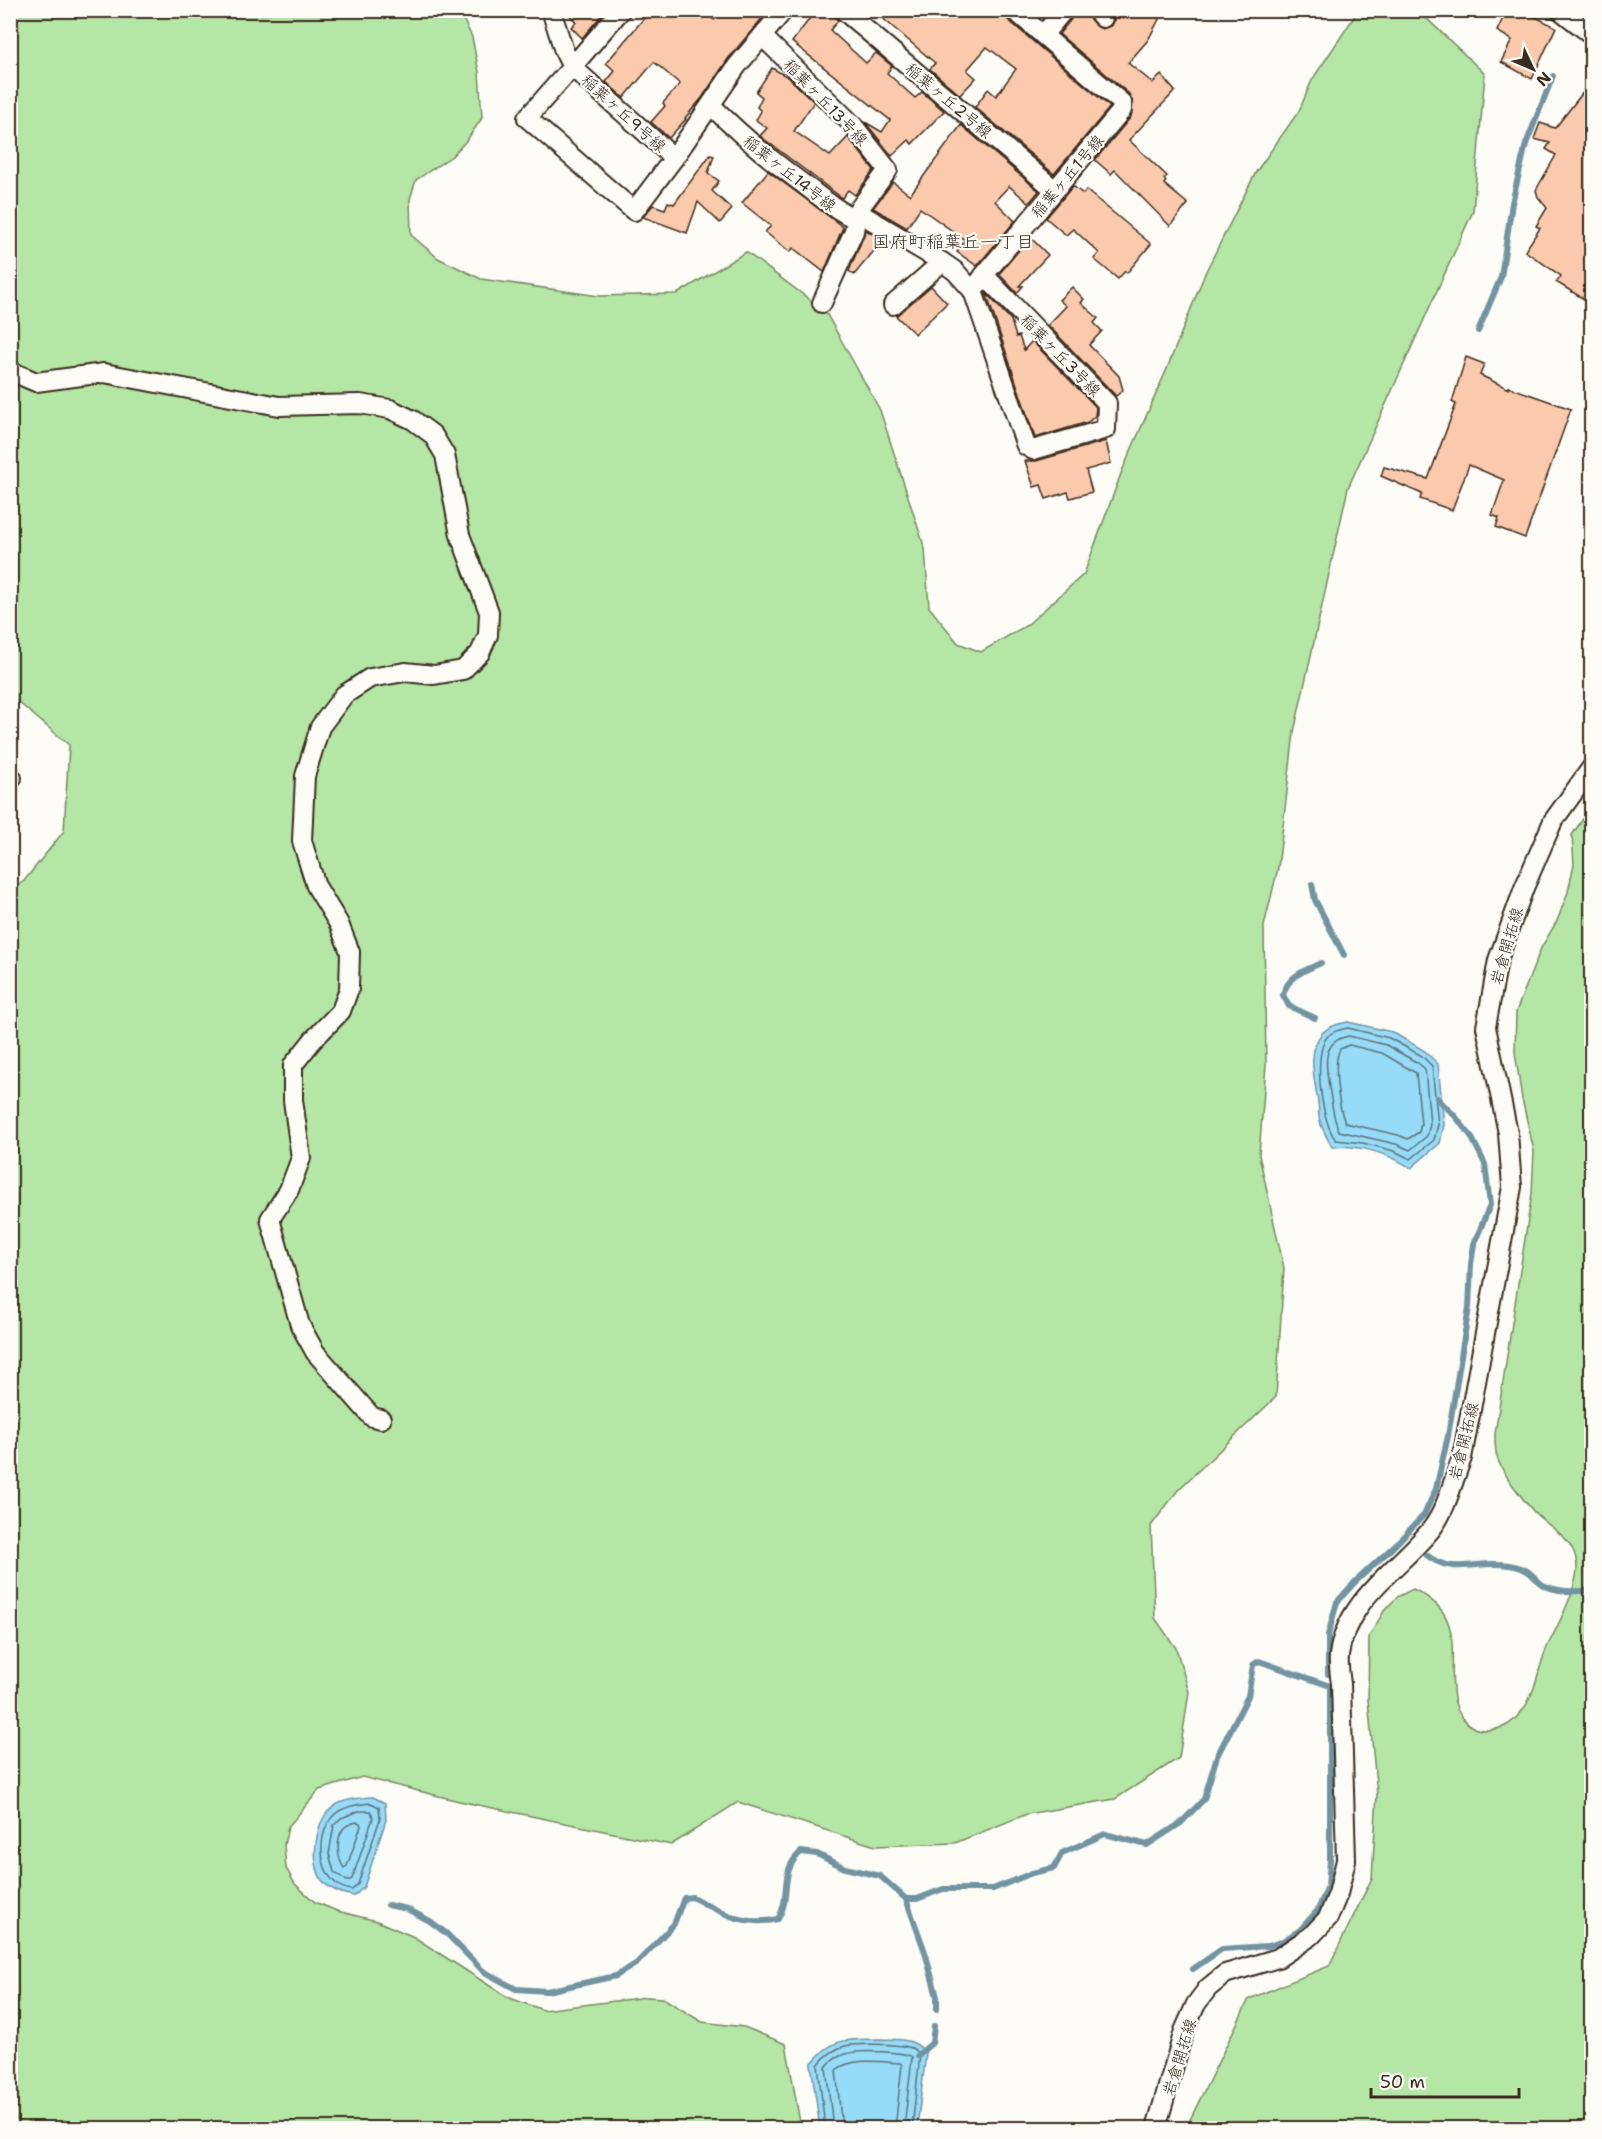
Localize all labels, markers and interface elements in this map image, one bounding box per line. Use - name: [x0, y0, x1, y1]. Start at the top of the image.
- north arrow: [1503, 39, 1563, 99]
- street label: 稲葉ヶ丘13号線: [779, 54, 872, 150]
- street label: 稲葉ヶ丘2号線: [901, 58, 996, 143]
- text: N: [1531, 67, 1555, 91]
- street label: 稲葉ヶ丘9号線: [577, 70, 671, 157]
- street label: 稲葉ヶ丘14号線: [739, 130, 841, 217]
- street label: 稲葉ヶ丘1号線: [1026, 130, 1108, 222]
- district label: 国府町稲葉丘一丁目: [872, 230, 1034, 254]
- street label: 稲葉ヶ丘3号線: [1016, 309, 1105, 401]
- street label: 岩倉開拓線: [1485, 905, 1528, 987]
- street label: 岩倉開拓線: [1444, 1400, 1483, 1482]
- street label: 岩倉開拓線: [1158, 2016, 1201, 2098]
- scale bar: [1371, 2061, 1520, 2099]
- text: 50 m: [1380, 2070, 1425, 2094]

